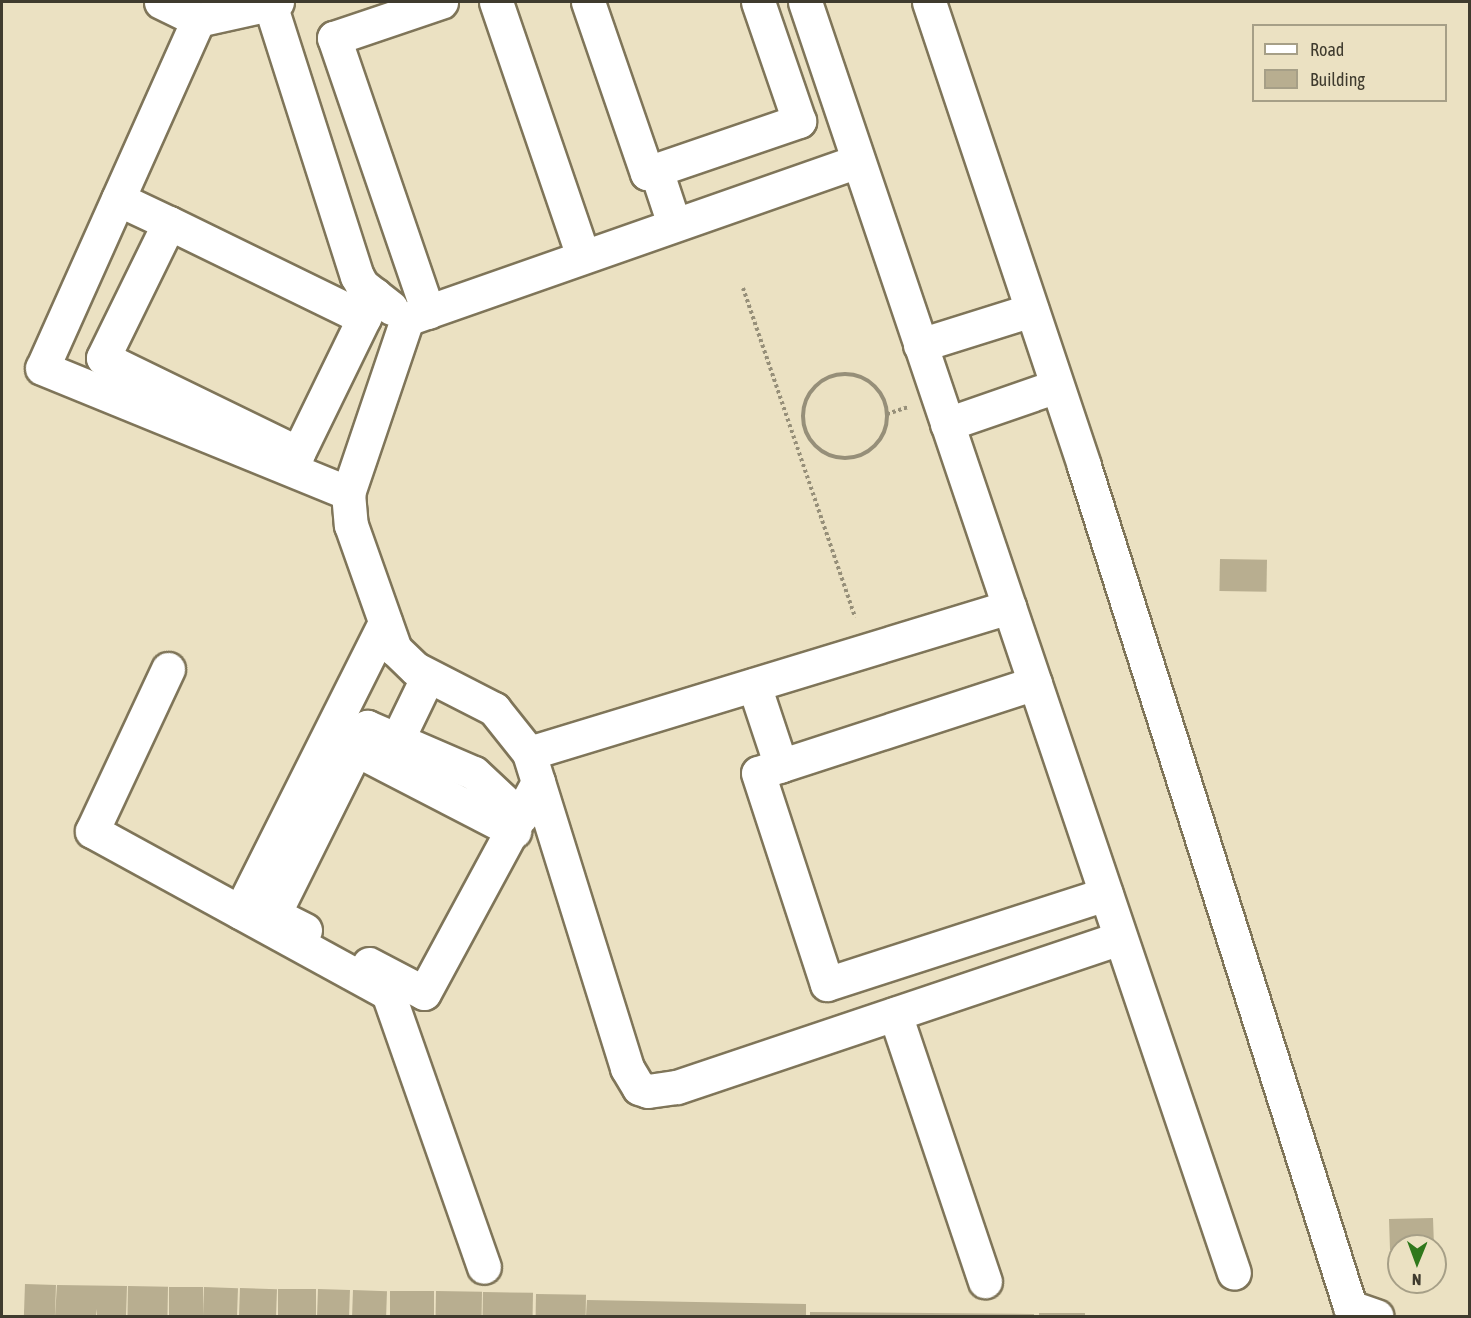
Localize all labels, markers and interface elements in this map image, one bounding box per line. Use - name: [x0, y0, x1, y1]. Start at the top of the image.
- legend: [1252, 24, 1447, 102]
- text: Road: [1310, 39, 1344, 60]
- text: Building: [1310, 69, 1365, 90]
- north arrow: [1387, 1234, 1447, 1294]
- text: N: [1412, 1271, 1422, 1289]

